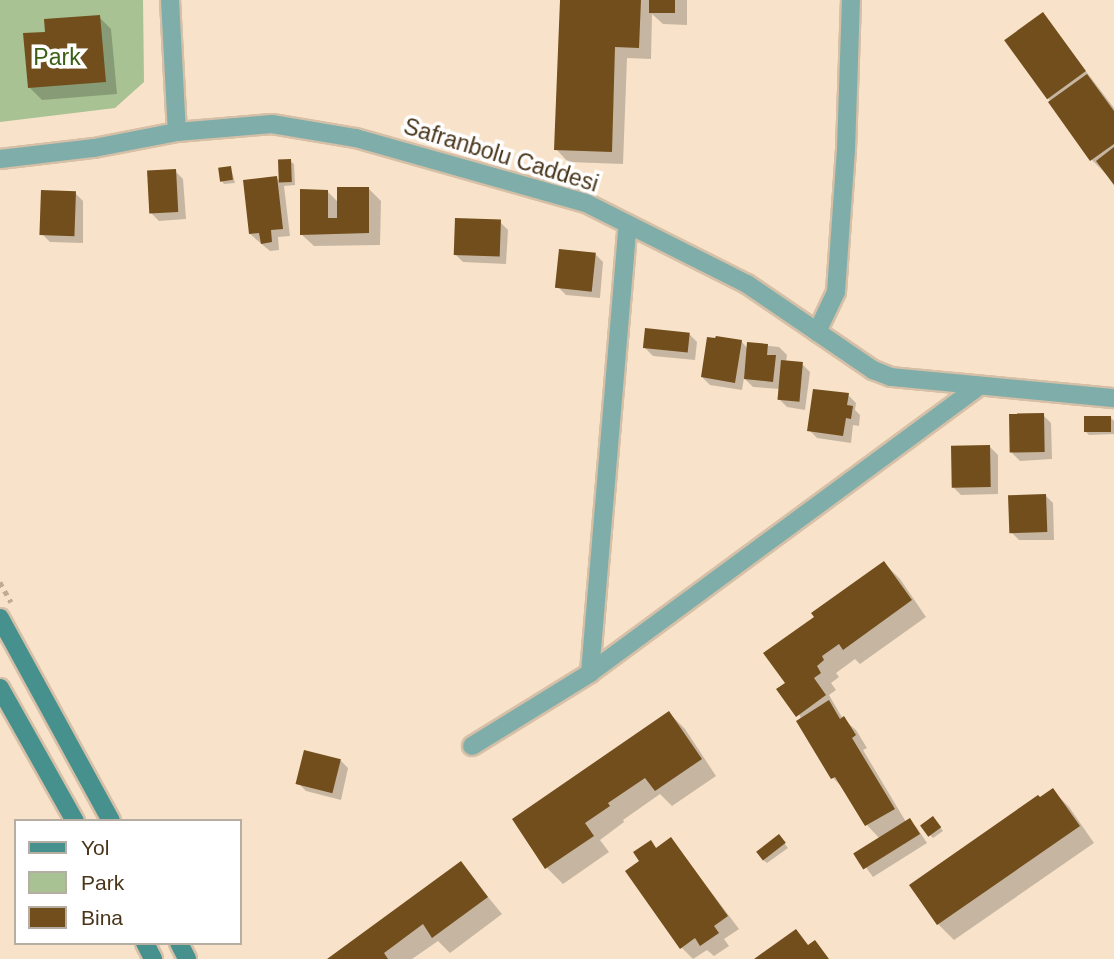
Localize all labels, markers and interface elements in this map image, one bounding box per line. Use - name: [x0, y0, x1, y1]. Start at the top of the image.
- park label: Park: [33, 43, 81, 71]
- street label: Safranbolu Caddesi: [400, 112, 602, 198]
- legend: [14, 819, 242, 945]
- text: Yol: [81, 836, 109, 859]
- text: Park: [81, 871, 124, 894]
- text: Bina: [81, 906, 123, 929]

